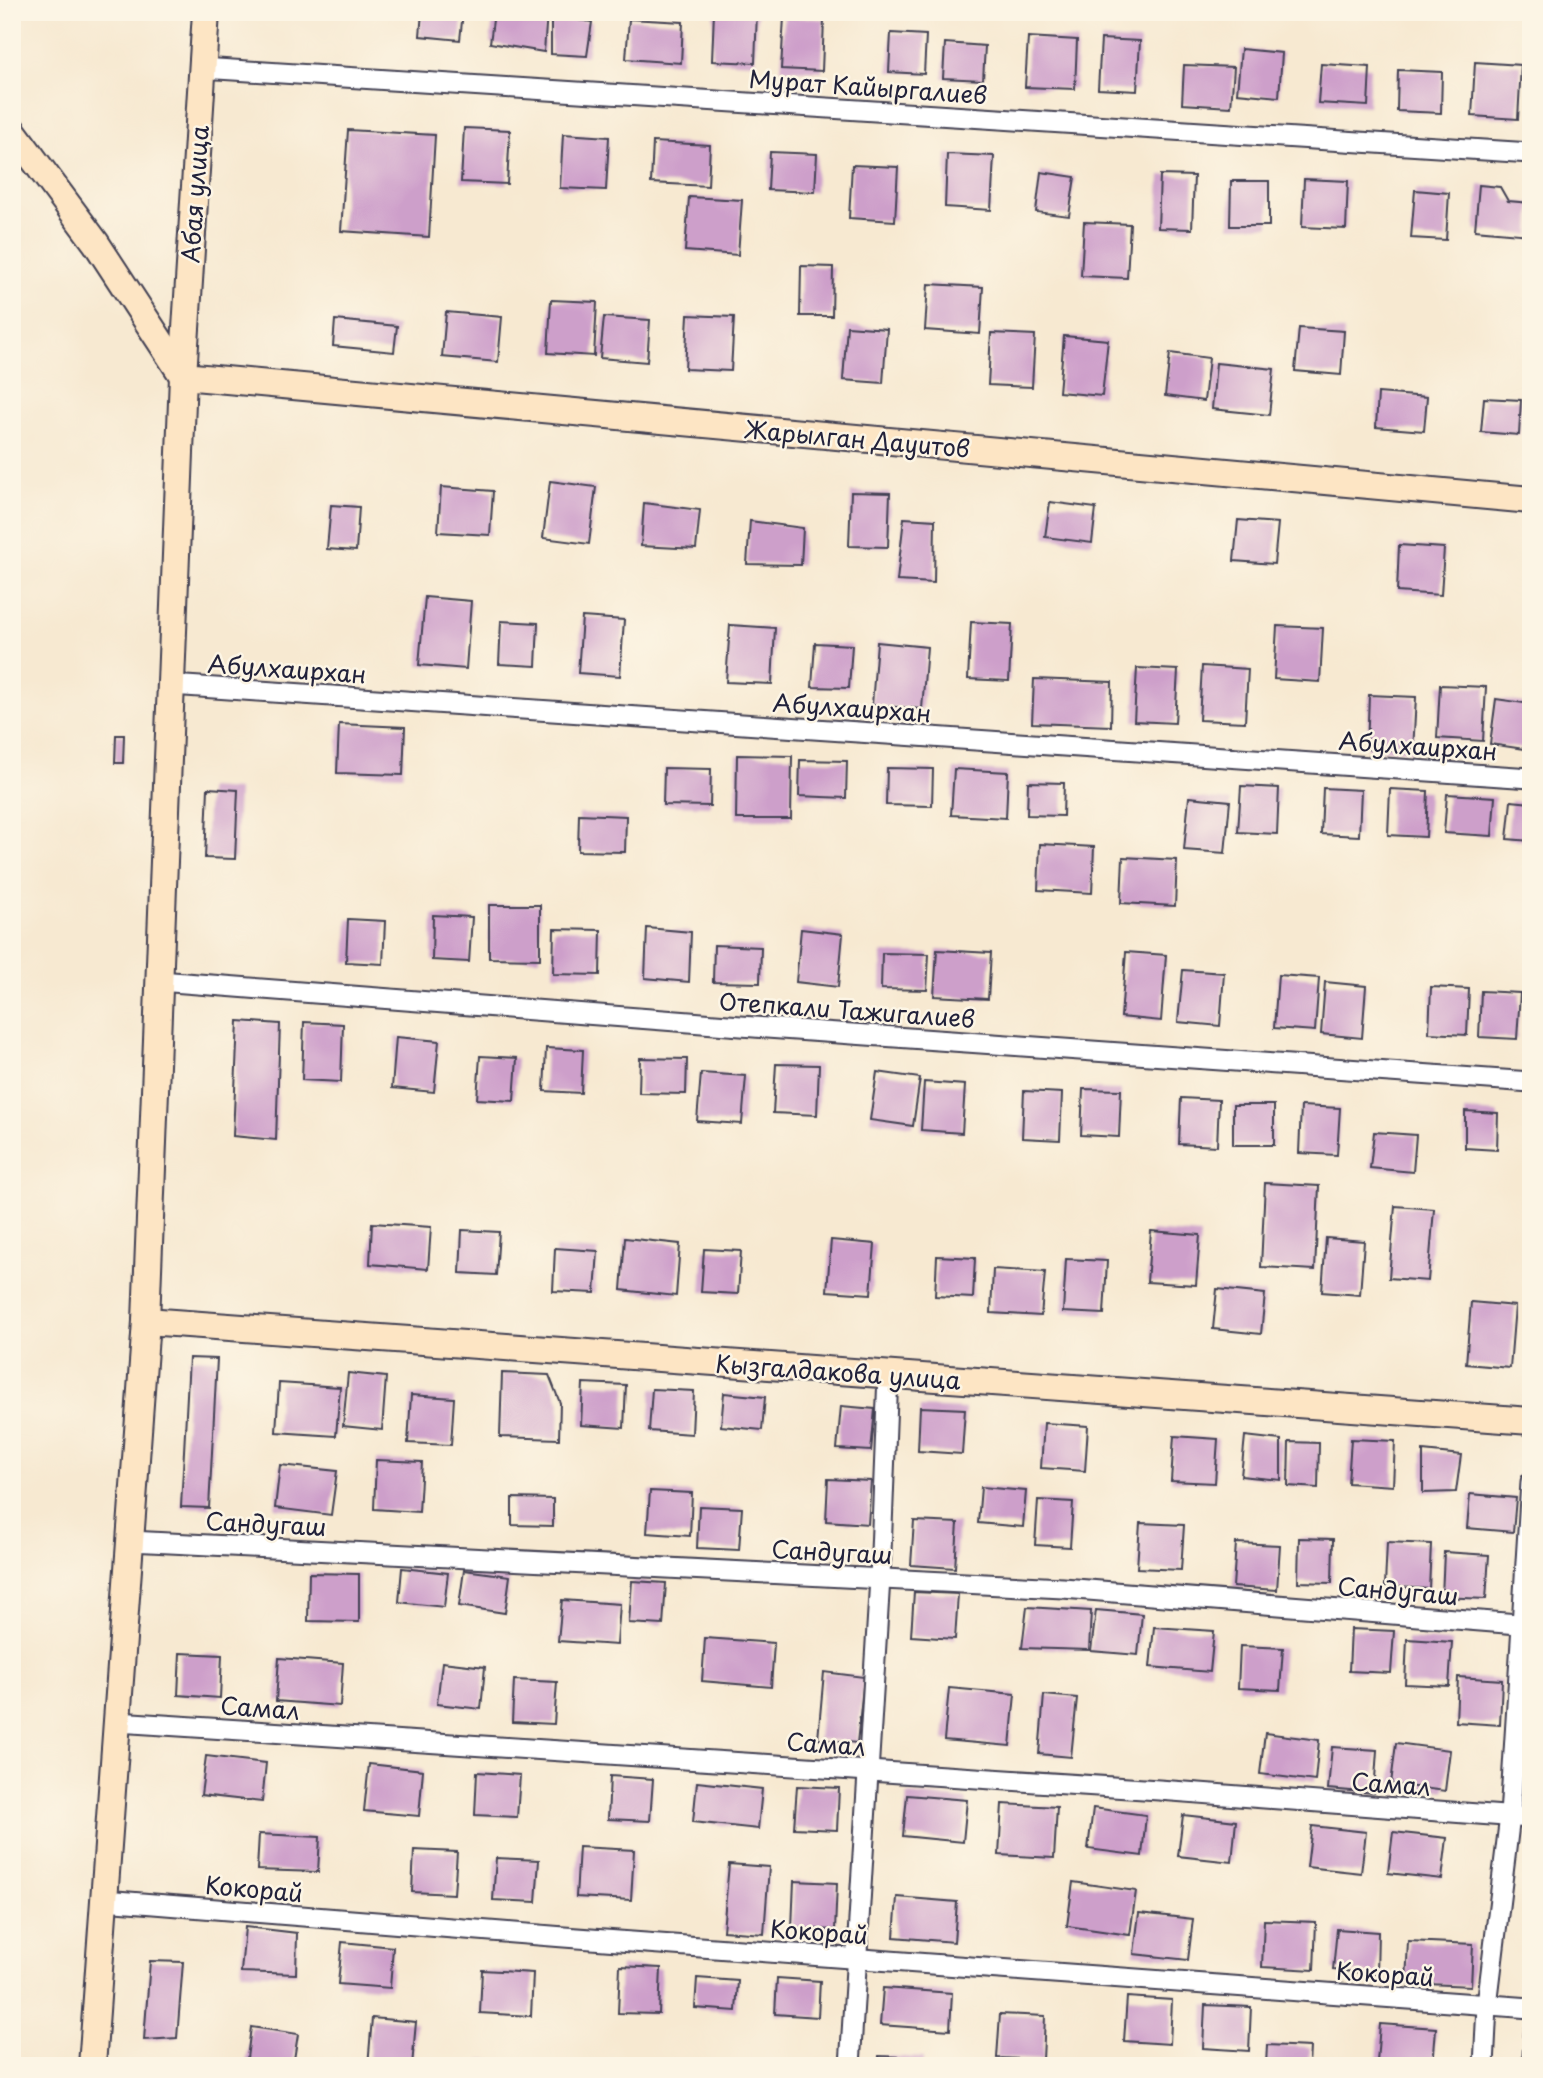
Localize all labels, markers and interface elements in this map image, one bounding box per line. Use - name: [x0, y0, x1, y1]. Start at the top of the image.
- street label: Мурат Кайыргалиев: [748, 60, 988, 112]
- street label: Абая улица: [171, 124, 217, 264]
- street label: Жарылган Дауитов: [743, 410, 971, 466]
- street label: Абулхаирхан: [206, 644, 368, 692]
- street label: Абулхаирхан: [771, 683, 933, 731]
- street label: Абулхаирхан: [1337, 721, 1499, 769]
- street label: Отепкали Тажигалиев: [718, 982, 976, 1036]
- street label: Кызгалдакова улица: [714, 1344, 962, 1398]
- street label: Сандугаш: [205, 1502, 327, 1544]
- street label: Сандугаш: [771, 1530, 893, 1572]
- street label: Сандугаш: [1336, 1567, 1460, 1613]
- street label: Самал: [219, 1686, 301, 1728]
- street label: Самал: [785, 1722, 867, 1764]
- street label: Самал: [1350, 1762, 1432, 1804]
- street label: Кокорай: [204, 1866, 304, 1910]
- street label: Кокорай: [769, 1910, 869, 1952]
- street label: Кокорай: [1335, 1952, 1435, 1994]

